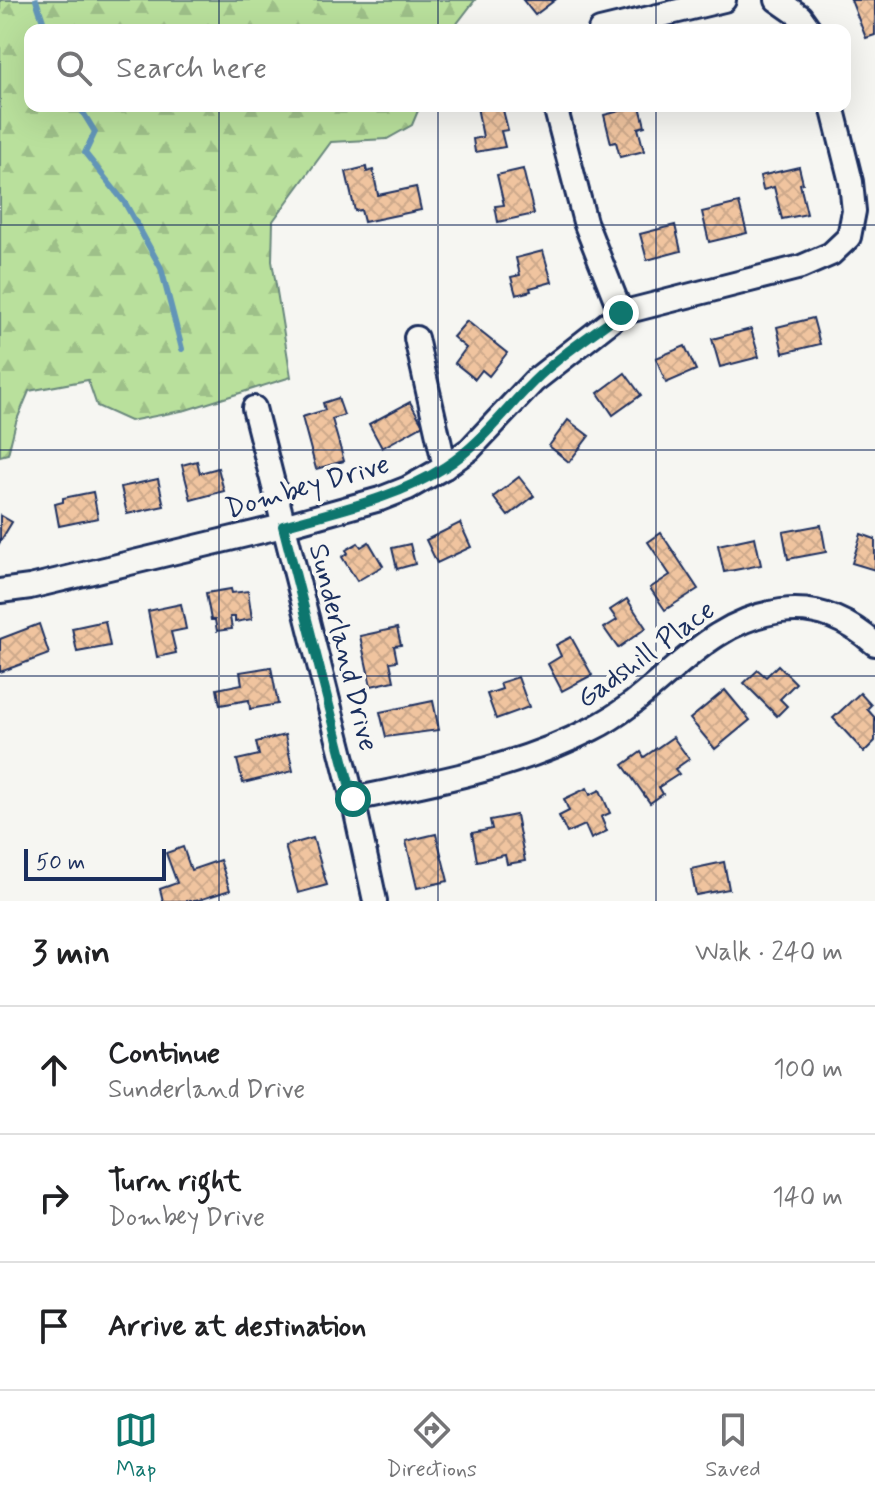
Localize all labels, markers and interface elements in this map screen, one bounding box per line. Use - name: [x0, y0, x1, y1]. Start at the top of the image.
- search box: [24, 24, 851, 112]
- icon: search: [52, 46, 96, 90]
- text: Search here: [116, 49, 267, 88]
- route end: [603, 295, 639, 331]
- street label: Dombey Drive: [221, 446, 394, 528]
- street label: Sunderland Drive: [299, 540, 386, 755]
- street label: Gadshill Place: [570, 592, 723, 718]
- route start: [335, 781, 371, 817]
- scale bar: [24, 845, 166, 881]
- text: 50 m: [36, 849, 85, 877]
- text: 3 min: [32, 931, 110, 976]
- text: Walk · 240 m: [695, 936, 843, 970]
- text: Continue: [108, 1034, 220, 1073]
- icon: ahead: [32, 1048, 76, 1092]
- text: 100 m: [773, 1053, 843, 1087]
- text: Sunderland Drive: [108, 1073, 305, 1107]
- text: Turn right: [108, 1162, 241, 1201]
- icon: right: [32, 1176, 76, 1220]
- text: 140 m: [772, 1181, 843, 1215]
- text: Dombey Drive: [108, 1201, 265, 1235]
- icon: arrive: [32, 1304, 76, 1348]
- text: Arrive at destination: [108, 1307, 366, 1346]
- tab: Map: [114, 1408, 158, 1484]
- tab: Directions: [386, 1408, 477, 1484]
- tab: Saved: [705, 1408, 761, 1484]

